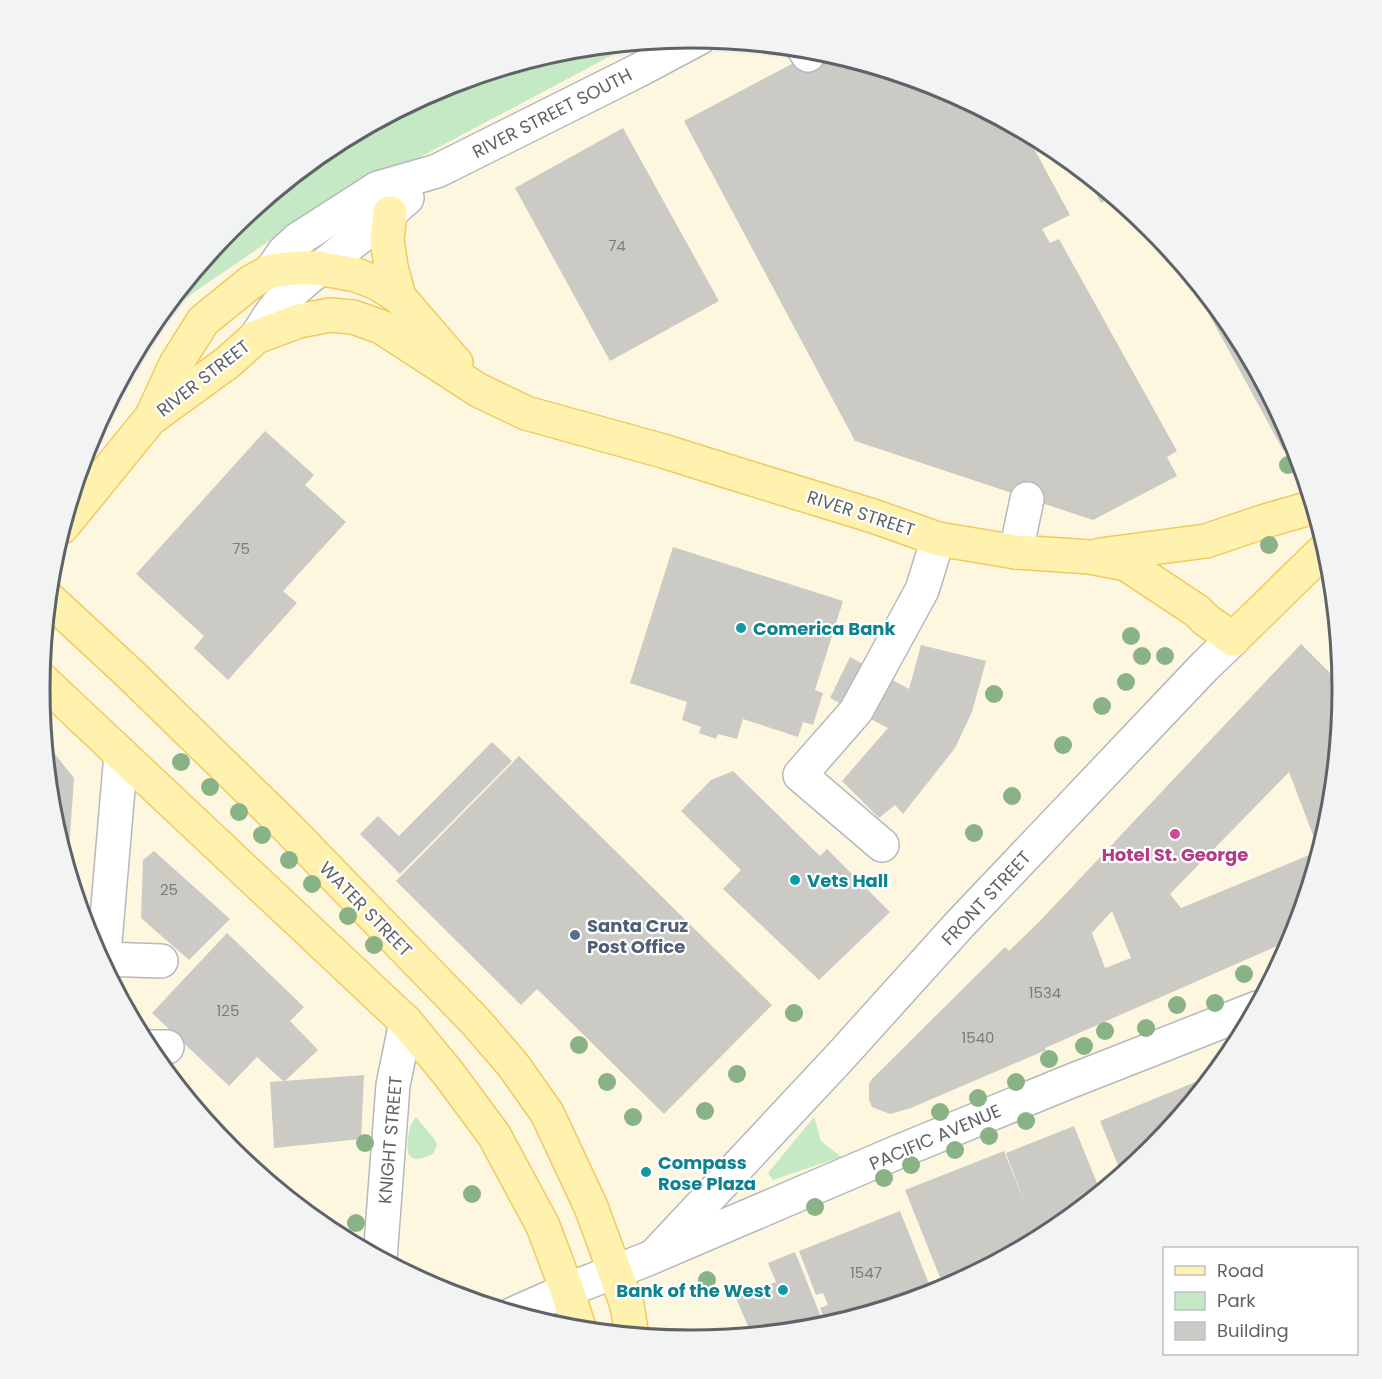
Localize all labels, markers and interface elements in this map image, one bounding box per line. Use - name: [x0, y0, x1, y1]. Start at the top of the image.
- street label: RIVER STREET SOUTH: [468, 62, 636, 164]
- house number: 74: [608, 235, 626, 256]
- street label: RIVER STREET: [151, 334, 255, 422]
- street label: RIVER STREET: [804, 484, 918, 542]
- house number: 75: [232, 538, 250, 559]
- place label: Comerica Bank: [753, 616, 896, 641]
- marker: Comerica Bank: [734, 621, 748, 635]
- marker: Hotel St. George: [1168, 827, 1182, 841]
- place label: Hotel St. George: [1102, 842, 1248, 867]
- street label: FRONT STREET: [936, 845, 1037, 951]
- street label: WATER STREET: [314, 856, 418, 962]
- place label: Vets Hall: [807, 868, 888, 893]
- marker: Vets Hall: [788, 873, 802, 887]
- house number: 25: [160, 879, 178, 900]
- place label: Santa Cruz Post Office: [587, 913, 688, 959]
- marker: Santa Cruz Post Office: [568, 928, 582, 942]
- house number: 1534: [1029, 982, 1061, 1003]
- house number: 125: [217, 1000, 239, 1021]
- house number: 1540: [961, 1027, 995, 1048]
- street label: KNIGHT STREET: [372, 1075, 408, 1205]
- street label: PACIFIC AVENUE: [865, 1098, 1005, 1176]
- place label: Compass Rose Plaza: [658, 1150, 756, 1196]
- marker: Compass Rose Plaza: [639, 1165, 653, 1179]
- legend: [1163, 1247, 1358, 1355]
- text: Road: [1217, 1258, 1264, 1283]
- house number: 1547: [850, 1262, 882, 1283]
- place label: Bank of the West: [616, 1278, 771, 1303]
- marker: Bank of the West: [776, 1283, 790, 1297]
- text: Park: [1217, 1288, 1256, 1313]
- text: Building: [1217, 1318, 1289, 1343]

